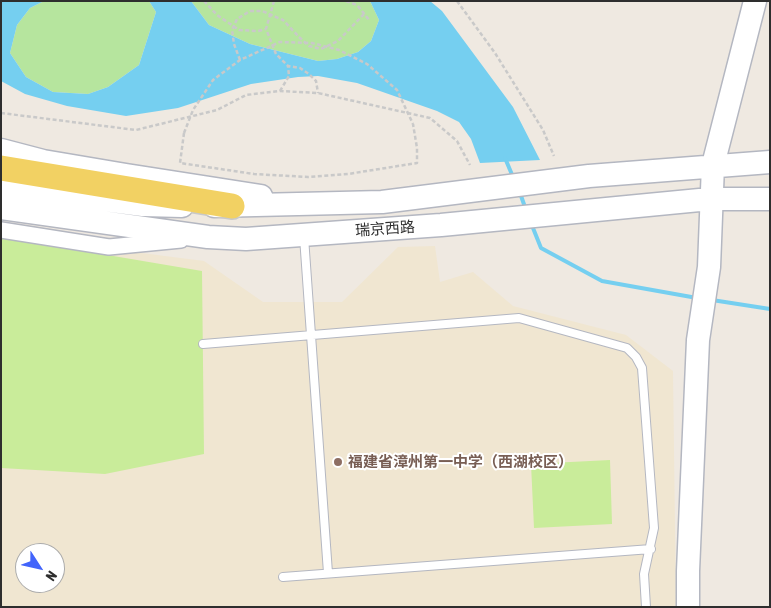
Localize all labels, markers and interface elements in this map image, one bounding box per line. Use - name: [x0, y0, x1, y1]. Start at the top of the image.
- street label: 瑞京西路: [354, 218, 416, 240]
- place label: 福建省漳州第一中学（西湖校区）: [348, 453, 573, 471]
- marker: 福建省漳州第一中学（西湖校区）: [332, 456, 344, 468]
- north arrow: [15, 543, 65, 593]
- text: N: [43, 568, 60, 584]

